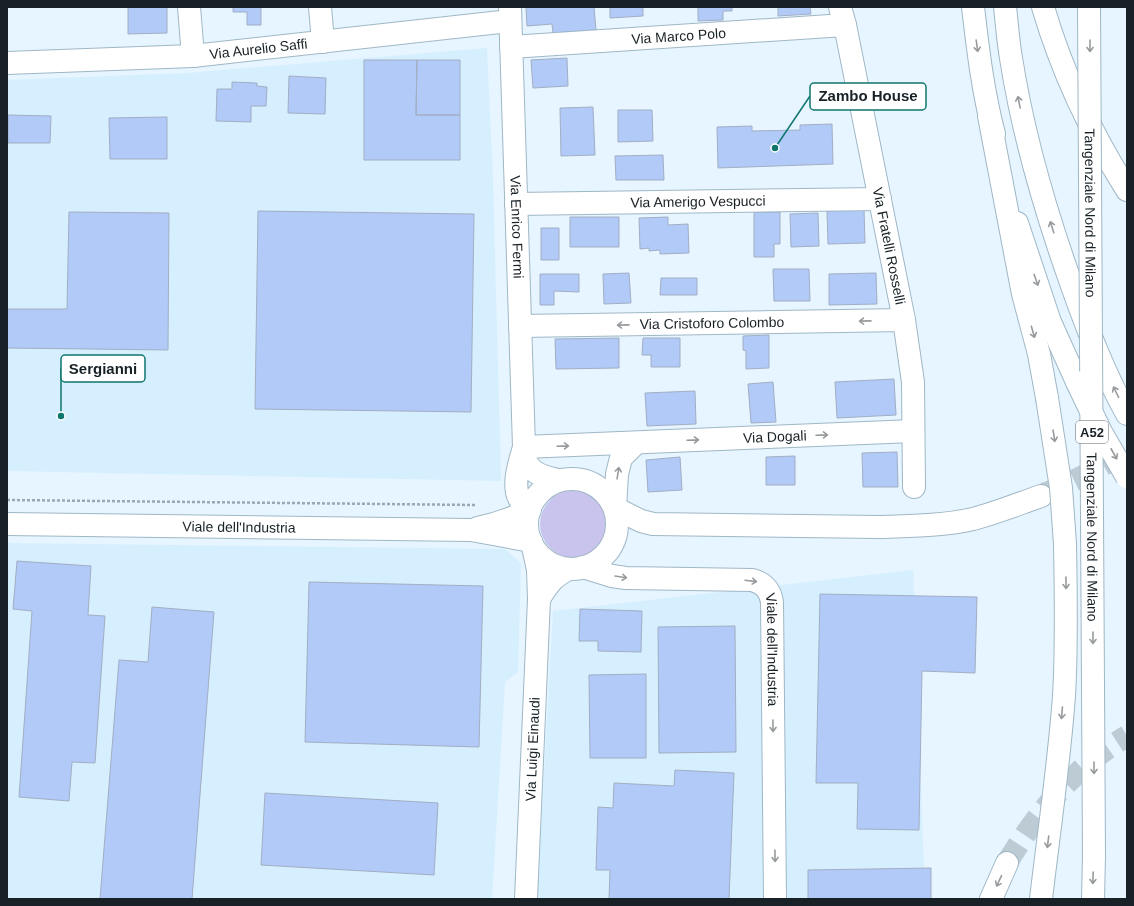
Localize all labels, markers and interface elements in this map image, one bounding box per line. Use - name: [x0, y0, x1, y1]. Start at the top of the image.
- street label: Via Marco Polo: [631, 25, 727, 47]
- street label: Via Aurelio Saffi: [209, 35, 308, 62]
- one-way arrow: [973, 39, 981, 52]
- one-way arrow: [1086, 39, 1093, 52]
- callout: Zambo House: [810, 83, 926, 110]
- text: Zambo House: [818, 87, 918, 104]
- one-way arrow: [1015, 96, 1023, 109]
- street label: Tangenziale Nord di Milano: [1082, 128, 1099, 298]
- street label: Via Enrico Fermi: [507, 175, 527, 279]
- street label: Via Fratelli Rosselli: [870, 186, 909, 306]
- street label: Via Amerigo Vespucci: [630, 193, 766, 210]
- one-way arrow: [1048, 221, 1055, 234]
- one-way arrow: [1033, 273, 1040, 286]
- street label: Via Cristoforo Colombo: [640, 314, 785, 332]
- one-way arrow: [859, 317, 872, 325]
- one-way arrow: [617, 321, 630, 329]
- one-way arrow: [1030, 326, 1037, 339]
- callout: Sergianni: [61, 355, 145, 382]
- text: Sergianni: [69, 360, 137, 377]
- one-way arrow: [1112, 386, 1119, 398]
- road number: A52: [1076, 421, 1108, 443]
- street label: Via Dogali: [743, 427, 807, 446]
- one-way arrow: [1050, 430, 1058, 443]
- one-way arrow: [815, 431, 828, 439]
- one-way arrow: [686, 437, 699, 444]
- one-way arrow: [556, 442, 569, 450]
- one-way arrow: [1110, 448, 1118, 460]
- street label: Tangenziale Nord di Milano: [1084, 452, 1101, 622]
- one-way arrow: [614, 466, 622, 479]
- street label: Viale dell'Industria: [182, 518, 296, 536]
- one-way arrow: [614, 573, 627, 581]
- one-way arrow: [1062, 576, 1070, 589]
- one-way arrow: [744, 577, 757, 585]
- street label: Viale dell'Industria: [762, 591, 781, 707]
- one-way arrow: [1089, 631, 1097, 644]
- street label: Via Luigi Einaudi: [522, 697, 543, 802]
- one-way arrow: [1059, 706, 1066, 719]
- one-way arrow: [769, 719, 777, 732]
- one-way arrow: [1090, 761, 1098, 774]
- one-way arrow: [1044, 835, 1052, 848]
- one-way arrow: [771, 849, 779, 862]
- one-way arrow: [1090, 871, 1097, 884]
- one-way arrow: [995, 875, 1002, 887]

